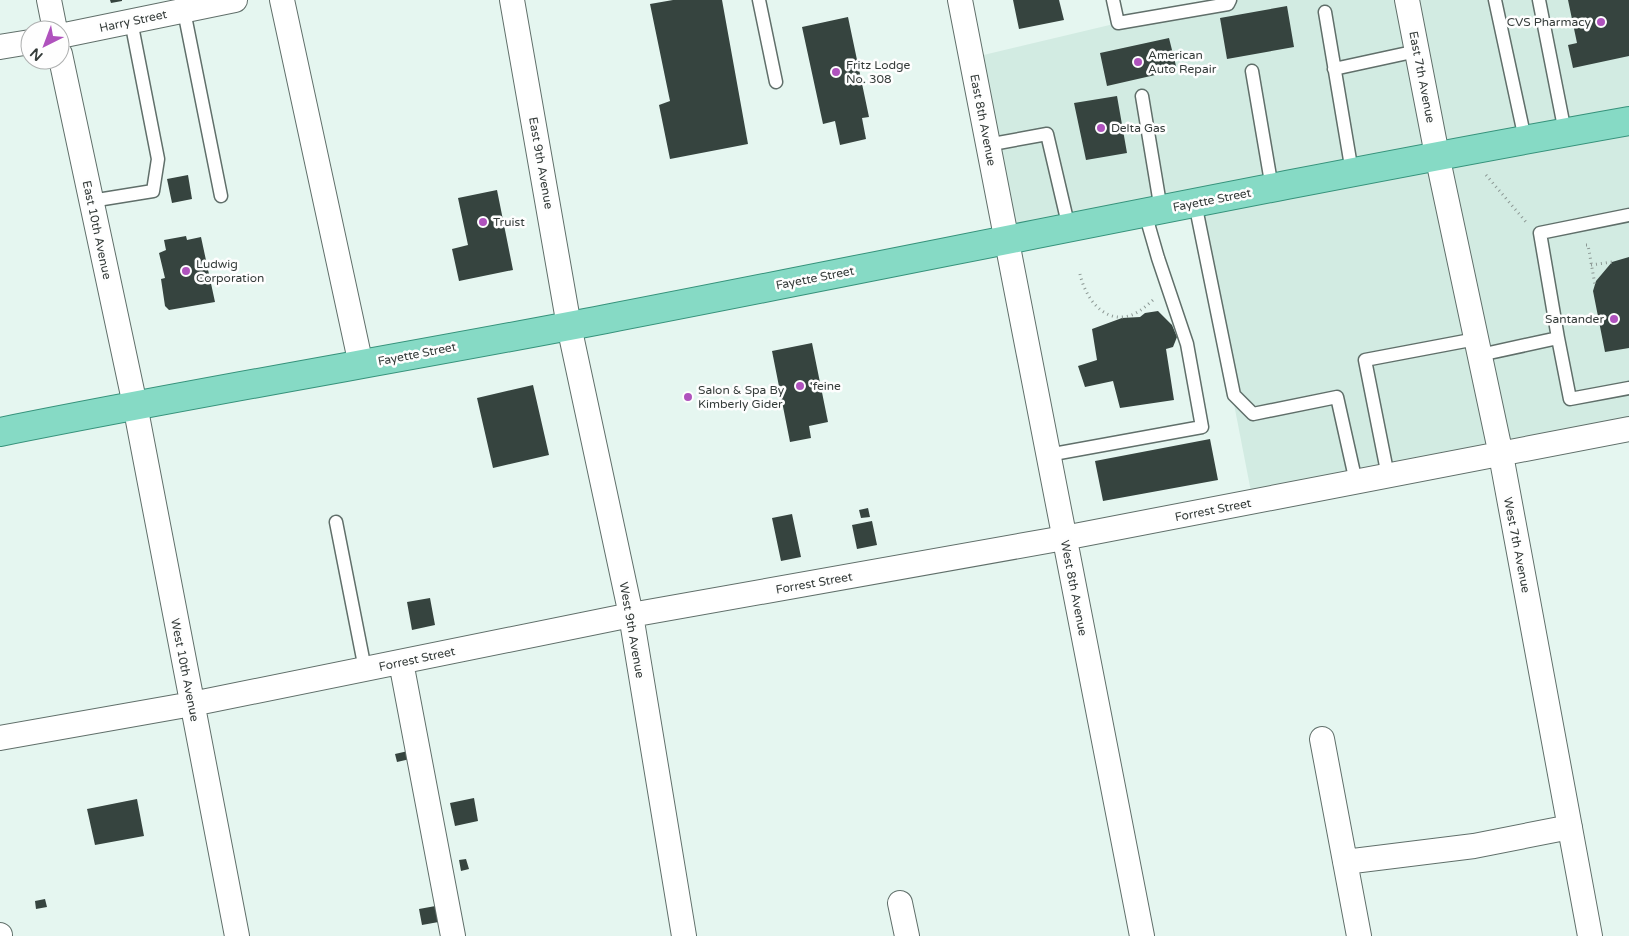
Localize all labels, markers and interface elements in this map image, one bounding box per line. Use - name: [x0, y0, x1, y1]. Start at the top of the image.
- street label: Harry Street: [98, 7, 169, 35]
- place label: CVS Pharmacy: [1507, 15, 1592, 29]
- marker: CVS Pharmacy: [1595, 16, 1607, 28]
- north arrow: [20, 20, 70, 70]
- street label: East 7th Avenue: [1406, 30, 1438, 124]
- text: N: [27, 44, 47, 64]
- place label: American Auto Repair: [1148, 48, 1217, 76]
- marker: American Auto Repair: [1132, 56, 1144, 68]
- place label: Fritz Lodge No. 308: [846, 58, 911, 86]
- marker: Fritz Lodge No. 308: [830, 66, 842, 78]
- street label: East 8th Avenue: [967, 73, 999, 167]
- street label: East 9th Avenue: [526, 116, 556, 210]
- place label: Delta Gas: [1111, 121, 1166, 135]
- marker: Delta Gas: [1095, 122, 1107, 134]
- street label: East 10th Avenue: [80, 179, 114, 281]
- street label: Fayette Street: [1172, 185, 1253, 214]
- place label: Truist: [493, 215, 525, 229]
- marker: Truist: [477, 216, 489, 228]
- place label: Ludwig Corporation: [196, 257, 264, 285]
- street label: Fayette Street: [775, 263, 856, 292]
- marker: Ludwig Corporation: [180, 265, 192, 277]
- place label: Santander: [1545, 312, 1604, 326]
- marker: Santander: [1608, 313, 1620, 325]
- street label: Fayette Street: [377, 339, 458, 368]
- place label: 'feine: [810, 379, 841, 393]
- marker: 'feine: [794, 380, 806, 392]
- place label: Salon & Spa By Kimberly Gider: [698, 383, 785, 411]
- marker: Salon & Spa By Kimberly Gider: [682, 391, 694, 403]
- street label: Forrest Street: [1174, 496, 1253, 524]
- street label: West 7th Avenue: [1501, 496, 1533, 594]
- street label: West 8th Avenue: [1058, 539, 1090, 637]
- street label: Forrest Street: [775, 569, 854, 597]
- street label: West 9th Avenue: [617, 581, 647, 679]
- street label: West 10th Avenue: [168, 617, 202, 723]
- street label: Forrest Street: [378, 644, 457, 674]

